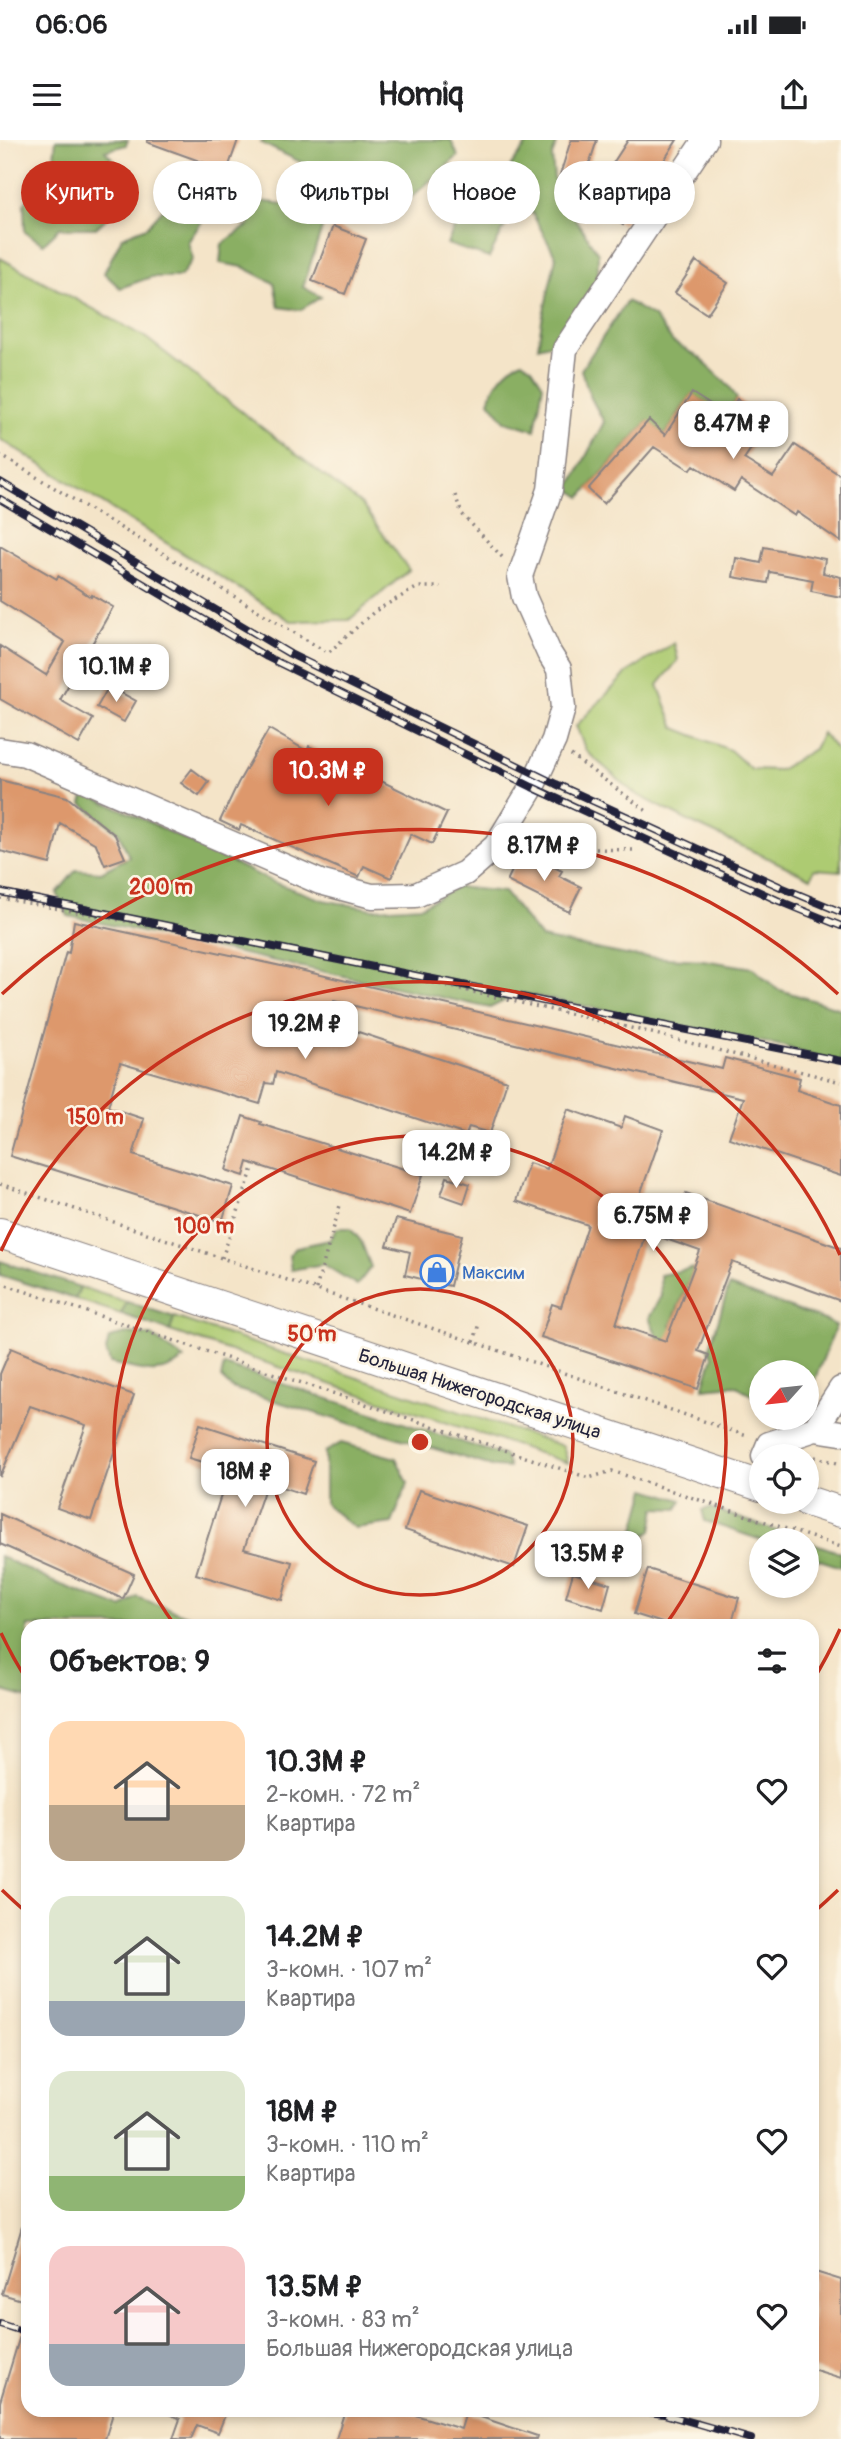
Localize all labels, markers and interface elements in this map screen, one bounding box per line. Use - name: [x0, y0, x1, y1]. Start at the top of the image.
- text: 06:06: [35, 9, 108, 41]
- text: Homiq: [378, 75, 463, 115]
- icon: menu: [28, 76, 66, 114]
- icon: share: [775, 76, 813, 114]
- chip: Купить: [21, 161, 139, 224]
- chip: Снять: [153, 161, 262, 224]
- chip: Фильтры: [276, 161, 413, 224]
- chip: Новое: [427, 161, 540, 224]
- chip: Квартира: [554, 161, 695, 224]
- pin: 8.47M ₽: [668, 402, 798, 461]
- text: 8.47M ₽: [694, 409, 772, 438]
- pin: 10.1M ₽: [51, 644, 181, 704]
- text: 10.1M ₽: [79, 652, 153, 681]
- pin: 10.3M ₽: [263, 748, 393, 808]
- text: 10.3M ₽: [289, 756, 367, 785]
- pin: 8.17M ₽: [479, 824, 609, 883]
- text: 8.17M ₽: [507, 831, 581, 860]
- text: 200 m: [129, 874, 193, 901]
- pin: 19.2M ₽: [240, 1002, 370, 1061]
- text: 19.2M ₽: [268, 1009, 342, 1038]
- text: 150 m: [66, 1104, 124, 1131]
- pin: 14.2M ₽: [391, 1130, 521, 1190]
- text: 14.2M ₽: [418, 1138, 494, 1167]
- pin: 6.75M ₽: [588, 1194, 718, 1253]
- text: 6.75M ₽: [614, 1201, 692, 1230]
- text: 100 m: [174, 1213, 234, 1240]
- shop icon: Максим: [418, 1253, 456, 1291]
- place label: Максим: [462, 1261, 525, 1285]
- text: 50 m: [288, 1321, 337, 1348]
- street label: Большая Нижегородская улица: [355, 1343, 604, 1445]
- north arrow: [749, 1360, 819, 1430]
- map controls: [749, 1360, 819, 1598]
- centre of rings: [408, 1430, 432, 1454]
- button: locate: [749, 1444, 819, 1514]
- pin: 18M ₽: [196, 1450, 294, 1509]
- text: 18M ₽: [217, 1457, 273, 1486]
- button: layers: [749, 1528, 819, 1598]
- pin: 13.5M ₽: [523, 1532, 653, 1591]
- text: 13.5M ₽: [551, 1539, 625, 1568]
- icon: filters: [753, 1642, 791, 1680]
- text: Объектов: 9: [49, 1643, 210, 1680]
- text: 10.3M ₽: [266, 1743, 368, 1780]
- icon: home: [105, 1749, 189, 1833]
- icon: heart: [753, 1772, 791, 1810]
- text: 2-комн. · 72 m²: [266, 1780, 420, 1809]
- text: Квартира: [266, 1809, 355, 1838]
- text: 14.2M ₽: [266, 1918, 365, 1955]
- icon: home: [105, 1924, 189, 2008]
- icon: heart: [753, 1947, 791, 1985]
- text: 3-комн. · 107 m²: [266, 1955, 432, 1984]
- text: Квартира: [266, 1984, 355, 2013]
- text: 18M ₽: [266, 2093, 339, 2130]
- icon: home: [105, 2099, 189, 2183]
- icon: heart: [753, 2122, 791, 2160]
- text: 3-комн. · 110 m²: [266, 2130, 429, 2159]
- text: Квартира: [266, 2159, 355, 2188]
- text: 13.5M ₽: [266, 2268, 363, 2305]
- icon: home: [105, 2274, 189, 2358]
- icon: heart: [753, 2297, 791, 2335]
- text: 3-комн. · 83 m²: [266, 2305, 420, 2334]
- text: Большая Нижегородская улица: [266, 2334, 573, 2363]

